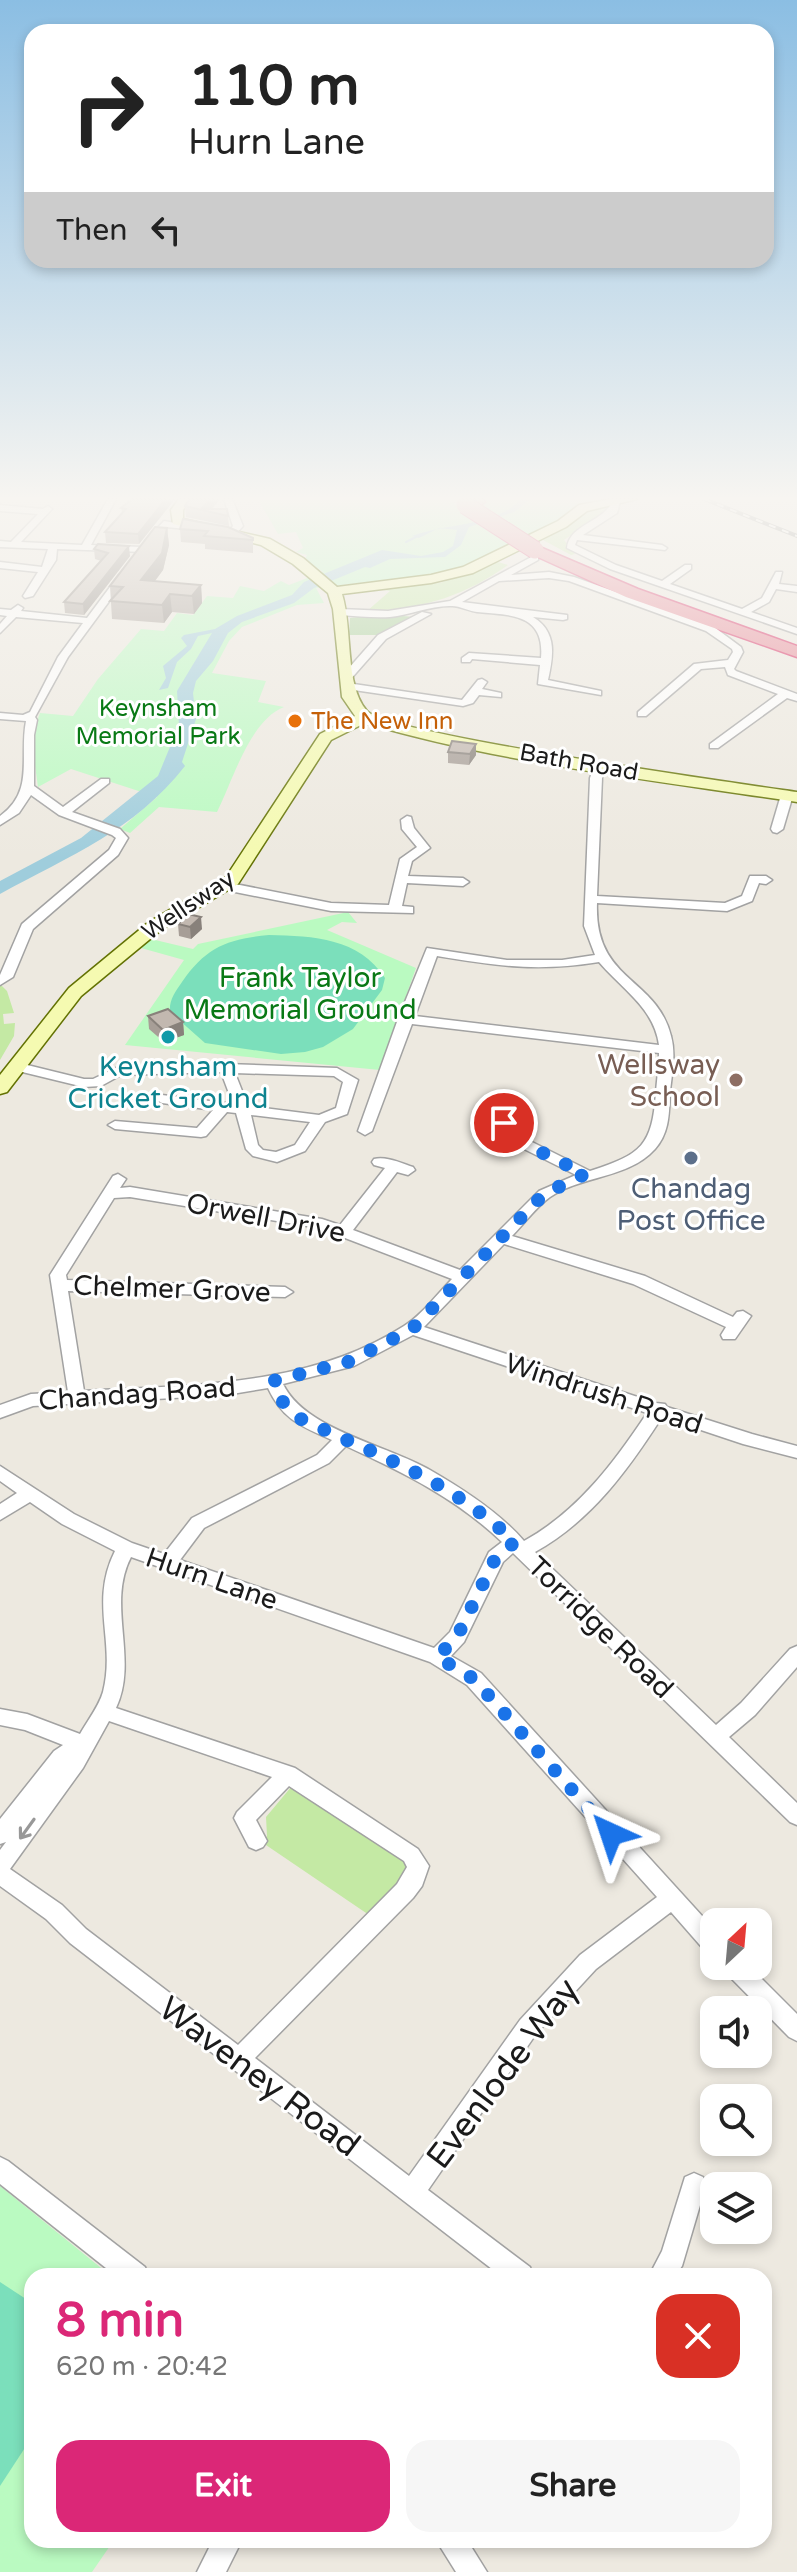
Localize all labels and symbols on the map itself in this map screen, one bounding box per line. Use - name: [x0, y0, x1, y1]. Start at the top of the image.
- park label: Keynsham Memorial Park: [75, 694, 241, 751]
- place label: The New Inn: [311, 707, 453, 736]
- marker: The New Inn: [286, 712, 304, 730]
- street label: Bath Road: [517, 738, 641, 787]
- street label: Wellsway: [137, 864, 240, 947]
- park label: Frank Taylor Memorial Ground: [183, 961, 417, 1027]
- marker: Keynsham Cricket Ground: [159, 1028, 177, 1046]
- place label: Wellsway School: [597, 1048, 720, 1114]
- place label: Keynsham Cricket Ground: [67, 1050, 269, 1116]
- marker: Wellsway School: [727, 1071, 745, 1089]
- pin: [470, 1089, 538, 1157]
- marker: Chandag Post Office: [682, 1149, 700, 1167]
- place label: Chandag Post Office: [616, 1172, 766, 1238]
- street label: Orwell Drive: [183, 1186, 348, 1250]
- street label: Chelmer Grove: [73, 1269, 271, 1309]
- street label: Windrush Road: [501, 1346, 707, 1442]
- street label: Chandag Road: [37, 1370, 237, 1418]
- street label: Hurn Lane: [141, 1540, 282, 1617]
- street label: Torridge Road: [520, 1550, 680, 1706]
- position arrow: [569, 1792, 653, 1876]
- one-way arrow: [19, 1818, 36, 1839]
- north arrow: [700, 1908, 772, 1980]
- street label: Evenlode Way: [418, 1971, 588, 2177]
- street label: Waveney Road: [150, 1988, 368, 2166]

